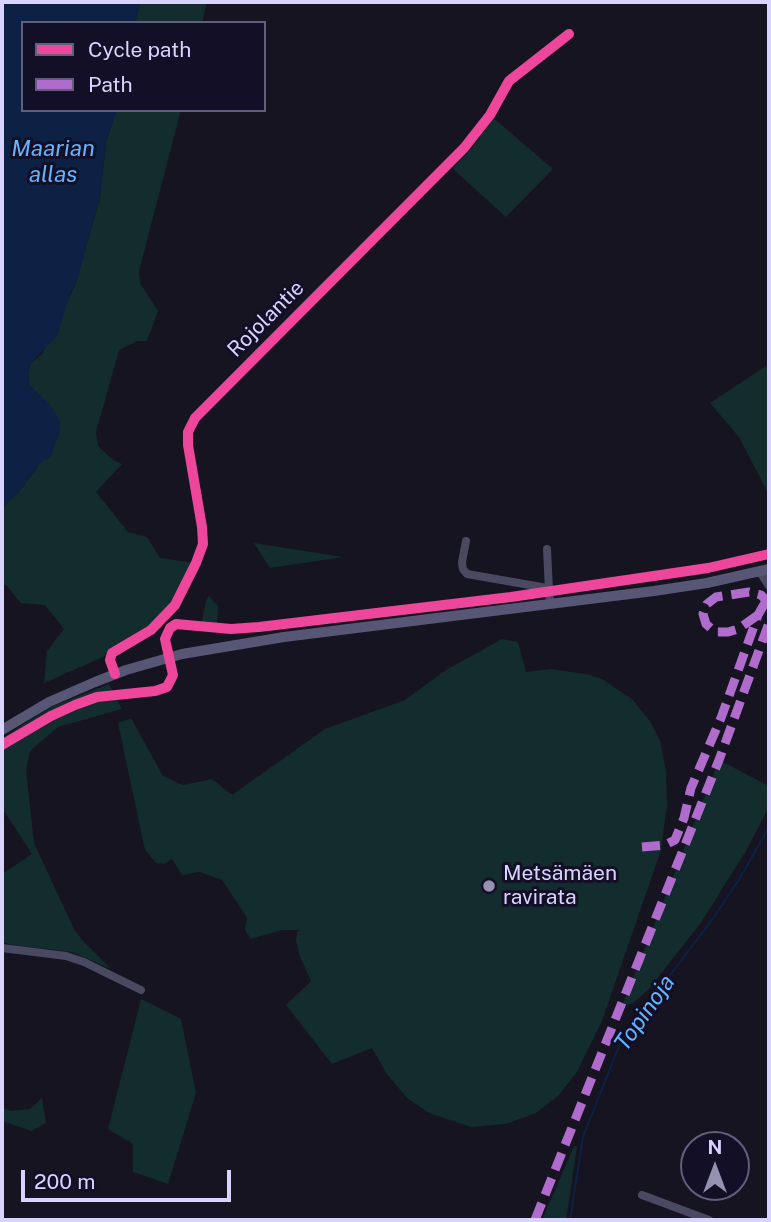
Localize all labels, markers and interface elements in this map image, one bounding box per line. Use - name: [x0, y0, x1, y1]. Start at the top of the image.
- legend: [21, 21, 266, 112]
- text: Cycle path: [88, 37, 191, 62]
- text: Path: [88, 72, 133, 97]
- water label: Maarian allas: [11, 135, 95, 189]
- street label: Rojolantie: [222, 275, 310, 363]
- place label: Metsämäen ravirata: [503, 861, 617, 911]
- marker: Metsämäen ravirata: [481, 878, 497, 894]
- water label: Topinoja: [609, 970, 681, 1056]
- north arrow: [680, 1131, 750, 1201]
- text: N: [708, 1136, 722, 1158]
- scale bar: [24, 1156, 234, 1200]
- text: 200 m: [34, 1169, 95, 1194]

